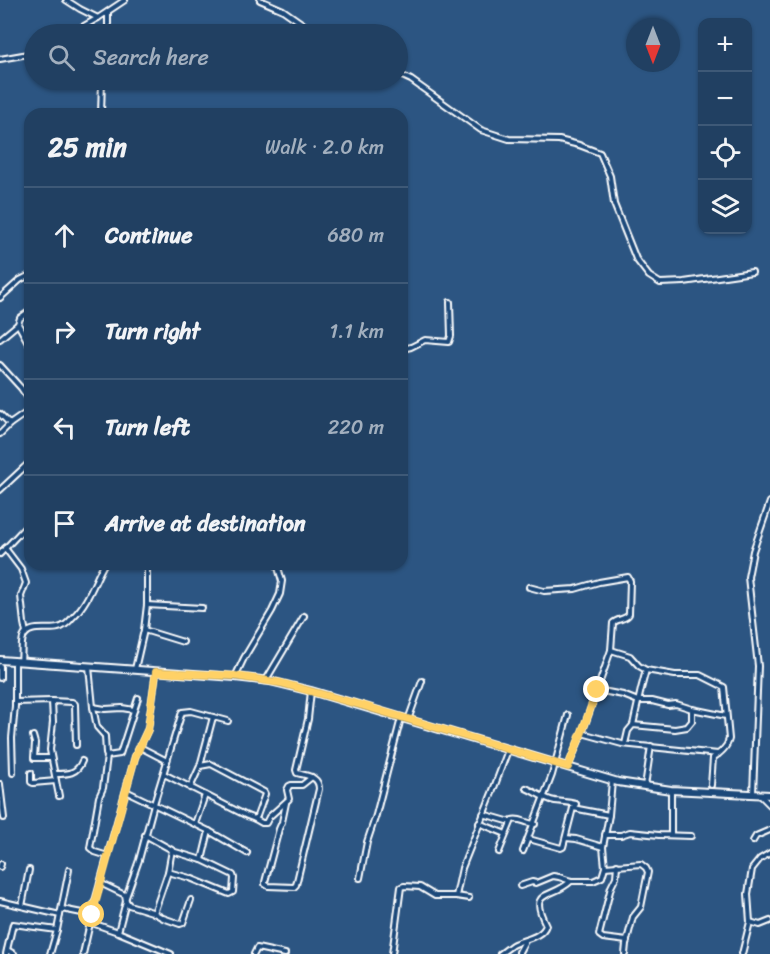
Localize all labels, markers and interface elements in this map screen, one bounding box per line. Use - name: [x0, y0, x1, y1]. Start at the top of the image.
- north arrow: [626, 18, 680, 72]
- map controls: [698, 18, 752, 234]
- button: +: [698, 18, 752, 72]
- search box: [24, 24, 408, 90]
- text: Search here: [93, 38, 209, 77]
- icon: search: [45, 41, 78, 74]
- button: −: [698, 72, 752, 126]
- text: 25 min: [48, 124, 127, 170]
- button: locate: [698, 126, 752, 180]
- text: Walk · 2.0 km: [265, 130, 384, 165]
- button: layers: [698, 180, 752, 234]
- text: Continue: [105, 216, 193, 255]
- text: 680 m: [327, 218, 384, 253]
- icon: ahead: [48, 219, 81, 252]
- text: Turn right: [105, 312, 200, 351]
- text: 1.1 km: [330, 314, 384, 349]
- icon: right: [48, 315, 81, 348]
- text: Turn left: [105, 408, 190, 447]
- text: 220 m: [328, 410, 384, 445]
- icon: left: [48, 411, 81, 444]
- text: Arrive at destination: [105, 504, 306, 543]
- icon: arrive: [48, 507, 81, 540]
- route end: [583, 676, 609, 702]
- route start: [78, 901, 104, 927]

